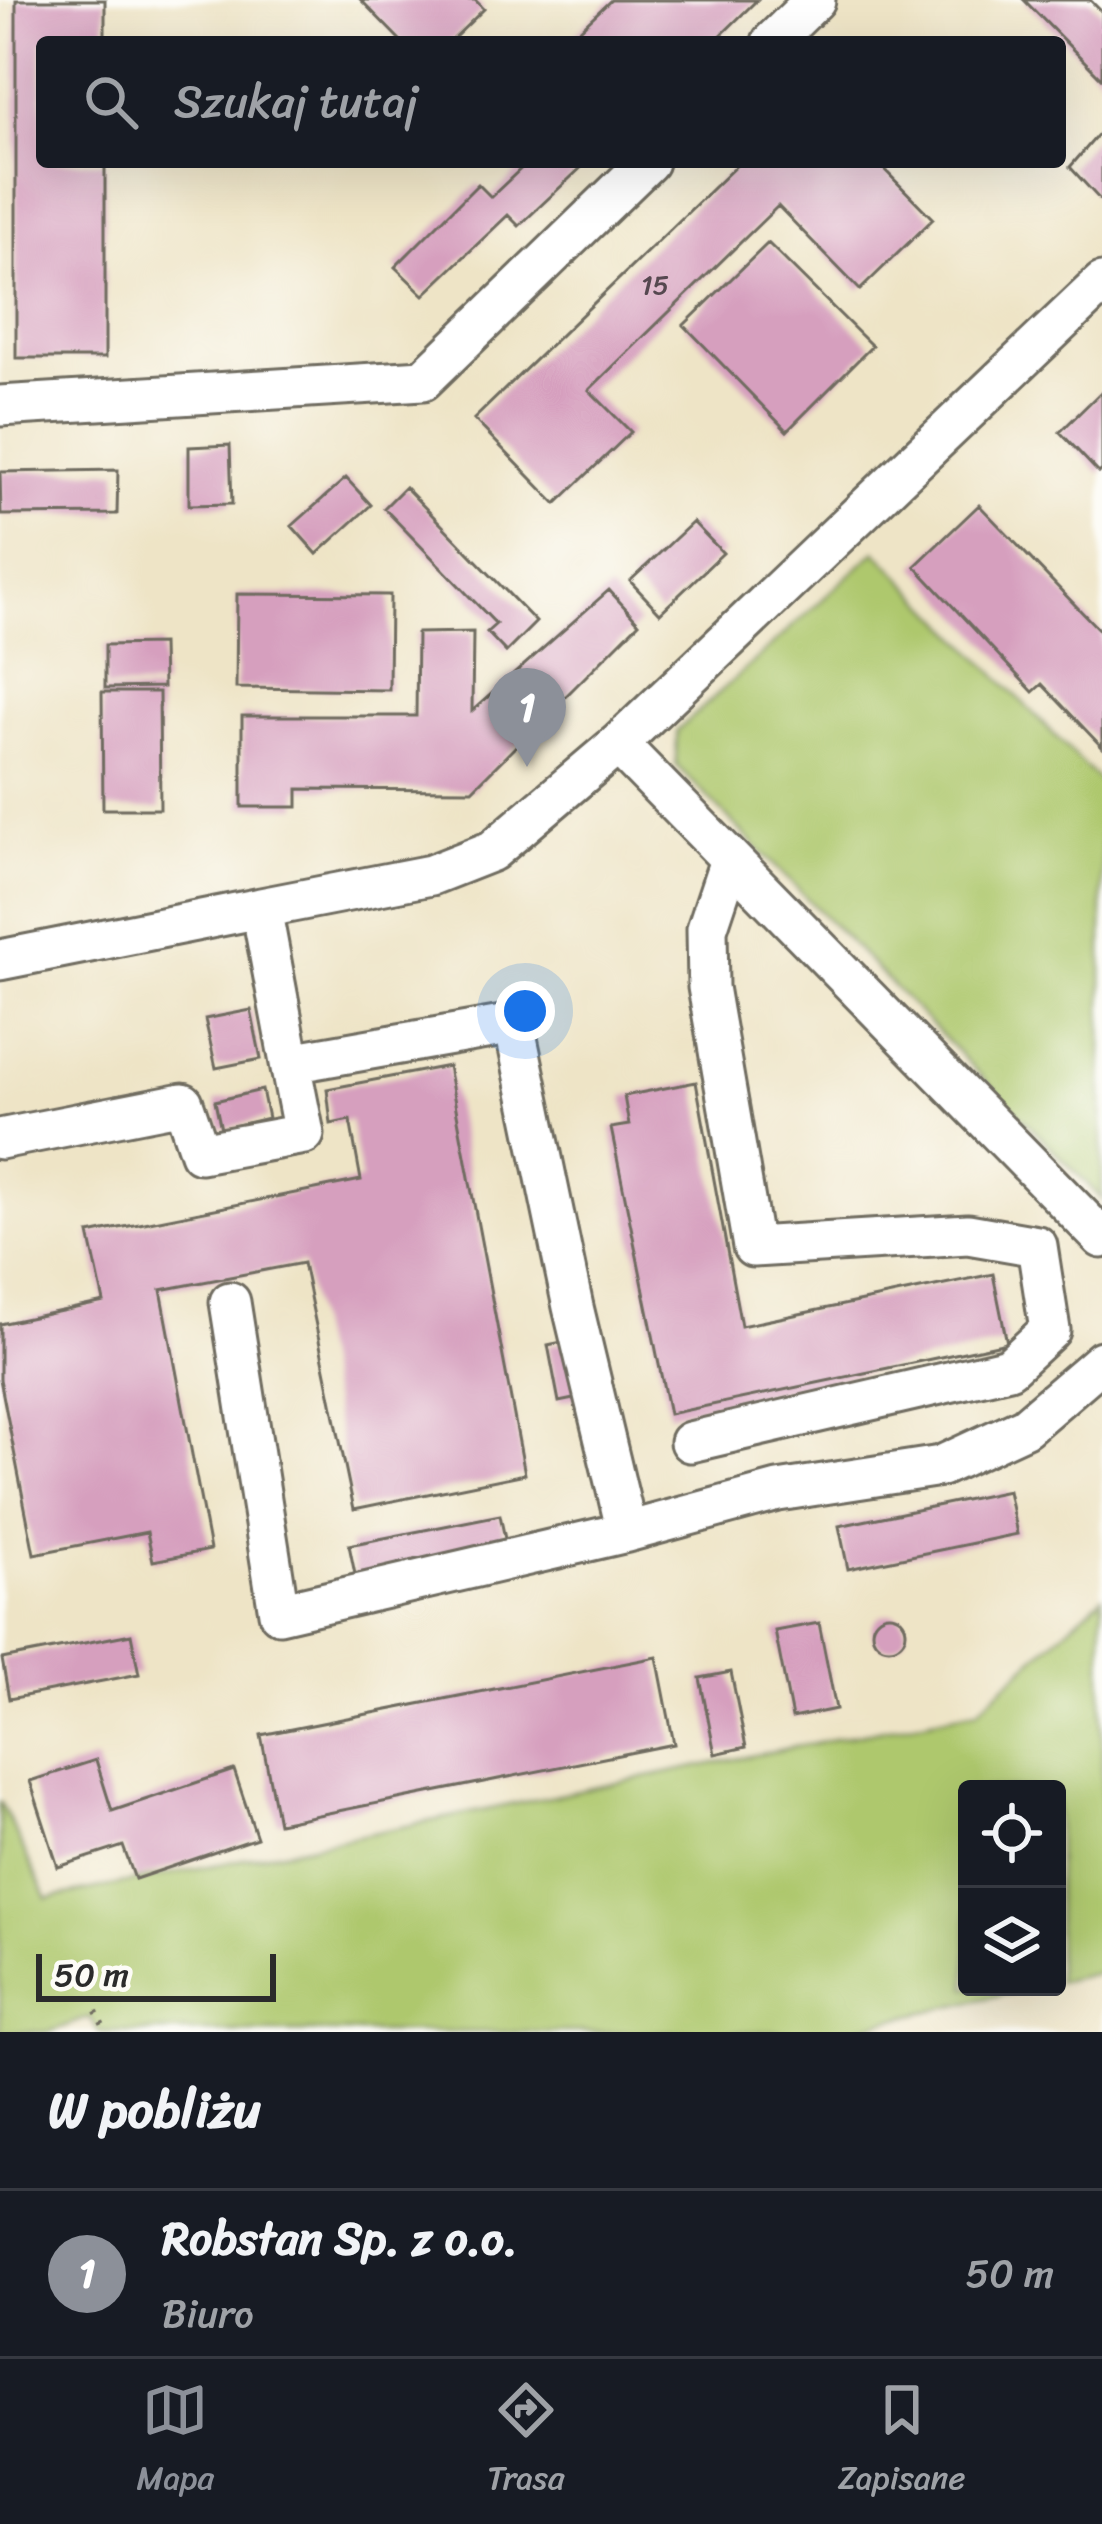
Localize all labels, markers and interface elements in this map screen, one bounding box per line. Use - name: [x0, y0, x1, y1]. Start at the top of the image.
- search box: [36, 36, 1066, 168]
- text: Szukaj tutaj: [174, 62, 418, 142]
- icon: search: [78, 69, 144, 135]
- house number: 15: [641, 261, 669, 309]
- pin: 1: [488, 668, 566, 767]
- your location: [495, 981, 555, 1041]
- map controls: [958, 1780, 1066, 1996]
- button: locate: [958, 1780, 1066, 1888]
- button: layers: [958, 1888, 1066, 1996]
- text: 50 m: [54, 1946, 129, 2004]
- scale bar: [36, 1948, 276, 2001]
- text: W pobliżu: [48, 2065, 261, 2155]
- text: Robstan Sp. z o.o.: [162, 2199, 518, 2279]
- text: 1: [79, 2239, 95, 2308]
- text: 50 m: [965, 2239, 1054, 2308]
- text: Biuro: [162, 2279, 254, 2348]
- tab: Mapa: [137, 2377, 214, 2507]
- tab: Trasa: [487, 2377, 565, 2507]
- tab: Zapisane: [838, 2377, 965, 2507]

